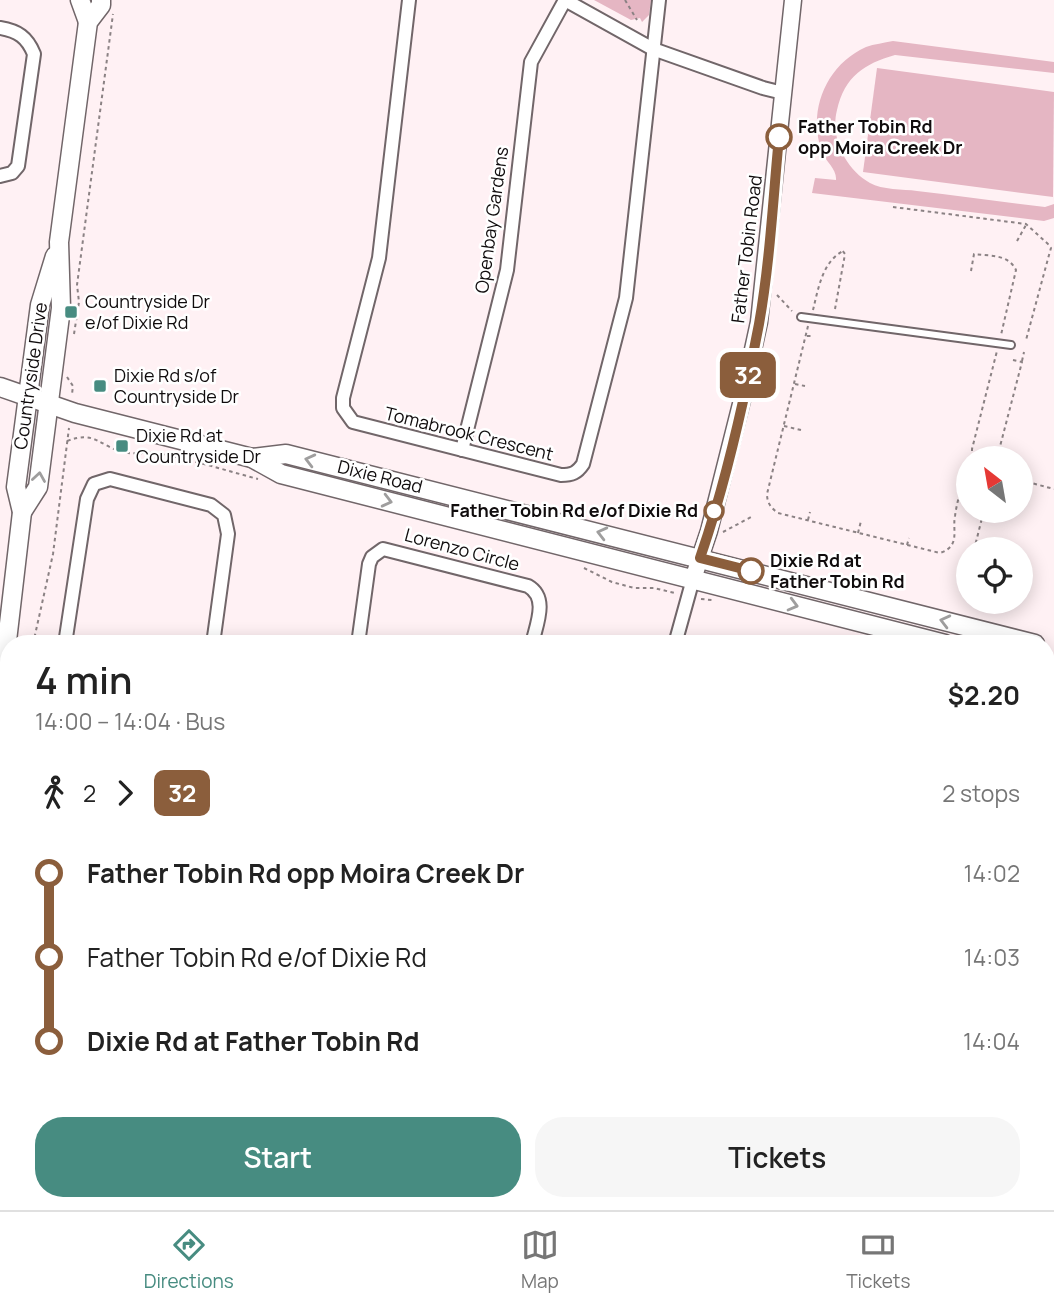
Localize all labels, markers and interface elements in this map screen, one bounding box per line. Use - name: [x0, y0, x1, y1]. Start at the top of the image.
- place label: Father Tobin Rd opp Moira Creek Dr: [798, 114, 962, 159]
- marker: Father Tobin Rd opp Moira Creek Dr: [766, 124, 792, 150]
- street label: Openbay Gardens: [469, 145, 513, 295]
- street label: Father Tobin Road: [725, 173, 767, 324]
- place label: Countryside Dr e/of Dixie Rd: [85, 289, 211, 334]
- street label: Countryside Drive: [8, 301, 52, 451]
- marker: Countryside Dr e/of Dixie Rd: [63, 304, 79, 320]
- line badge: 32: [716, 352, 780, 398]
- text: 32: [734, 358, 762, 391]
- place label: Dixie Rd s/of Countryside Dr: [114, 363, 240, 408]
- marker: Dixie Rd s/of Countryside Dr: [92, 378, 108, 394]
- street label: Tomabrook Crescent: [382, 400, 556, 466]
- place label: Dixie Rd at Countryside Dr: [136, 423, 262, 468]
- marker: Dixie Rd at Countryside Dr: [114, 438, 130, 454]
- north arrow: [956, 446, 1032, 523]
- map controls: [956, 446, 1033, 614]
- one-way arrow: [304, 454, 316, 468]
- street label: Dixie Road: [335, 454, 425, 498]
- one-way arrow: [31, 471, 46, 483]
- one-way arrow: [380, 493, 392, 507]
- place label: Father Tobin Rd e/of Dixie Rd: [450, 498, 698, 522]
- marker: Father Tobin Rd e/of Dixie Rd: [704, 501, 724, 521]
- street label: Lorenzo Circle: [402, 522, 522, 576]
- one-way arrow: [596, 527, 608, 541]
- button: locate: [956, 537, 1033, 614]
- place label: Dixie Rd at Father Tobin Rd: [770, 548, 905, 593]
- marker: Dixie Rd at Father Tobin Rd: [738, 558, 764, 584]
- one-way arrow: [787, 597, 799, 611]
- one-way arrow: [940, 615, 952, 629]
- text: 4 min: [35, 653, 132, 705]
- text: $2.20: [948, 677, 1020, 713]
- text: 14:00 – 14:04 · Bus: [35, 705, 225, 737]
- icon: walk: [35, 774, 73, 812]
- icon: forward: [106, 774, 144, 812]
- text: 32: [168, 776, 196, 809]
- text: 2: [83, 777, 96, 809]
- text: 2 stops: [942, 777, 1020, 809]
- text: Father Tobin Rd opp Moira Creek Dr: [87, 855, 524, 891]
- text: 14:02: [963, 857, 1020, 889]
- text: Father Tobin Rd e/of Dixie Rd: [87, 939, 427, 975]
- text: 14:03: [964, 941, 1020, 973]
- text: Dixie Rd at Father Tobin Rd: [87, 1023, 419, 1059]
- text: 14:04: [963, 1025, 1020, 1057]
- button: Start: [35, 1117, 521, 1197]
- button: Tickets: [535, 1117, 1020, 1197]
- tab: Directions: [144, 1226, 234, 1294]
- tab: Map: [521, 1226, 559, 1294]
- tab: Tickets: [846, 1226, 910, 1294]

